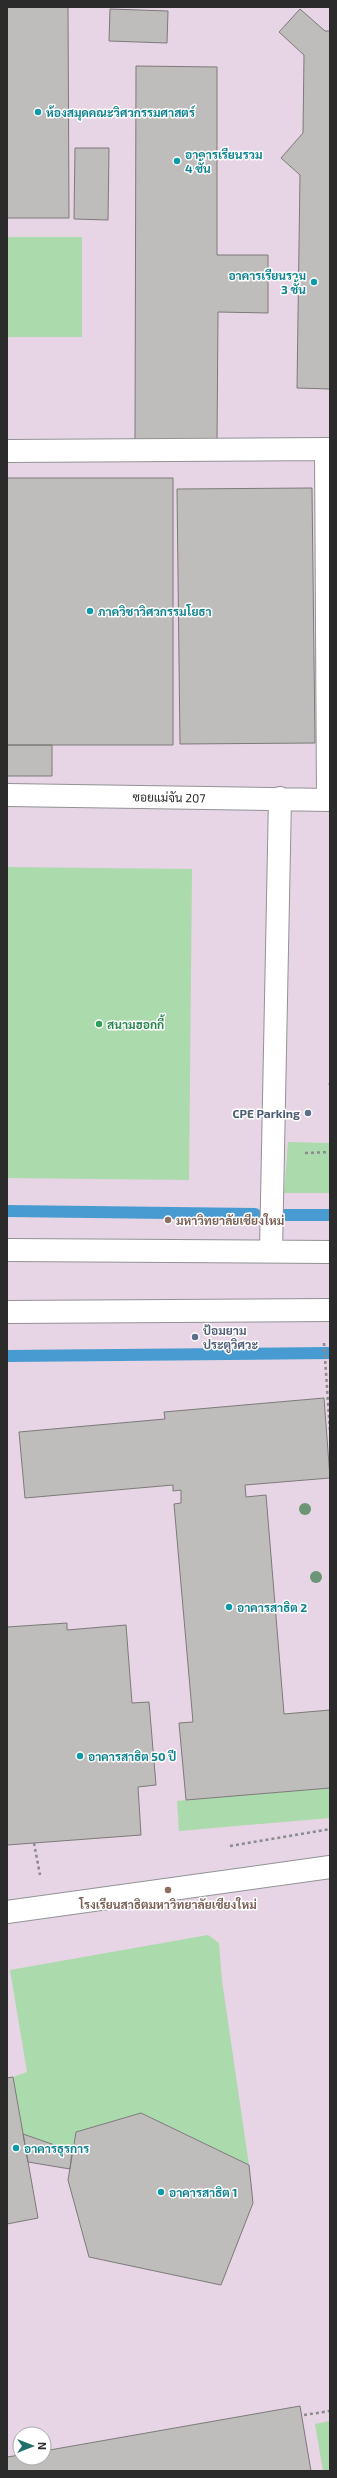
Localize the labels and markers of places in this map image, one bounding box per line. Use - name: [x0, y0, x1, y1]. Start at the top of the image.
- place label: ห้องสมุดคณะวิศวกรรมศาสตร์: [46, 105, 196, 121]
- marker: ห้องสมุดคณะวิศวกรรมศาสตร์: [33, 107, 43, 117]
- place label: อาคารเรียนรวม 4 ชั้น: [185, 147, 263, 175]
- marker: อาคารเรียนรวม 4 ชั้น: [172, 156, 182, 166]
- place label: อาคารเรียนรวม 3 ชั้น: [228, 268, 306, 296]
- marker: อาคารเรียนรวม 3 ชั้น: [309, 277, 319, 287]
- place label: ภาควิชาวิศวกรรมโยธา: [98, 604, 212, 618]
- marker: ภาควิชาวิศวกรรมโยธา: [85, 606, 95, 616]
- place label: สนามฮอกกี้: [107, 1014, 165, 1031]
- marker: สนามฮอกกี้: [94, 1019, 104, 1029]
- place label: CPE Parking: [232, 1106, 300, 1120]
- marker: CPE Parking: [303, 1108, 313, 1118]
- place label: มหาวิทยาลัยเชียงใหม่: [176, 1213, 284, 1227]
- marker: มหาวิทยาลัยเชียงใหม่: [163, 1215, 173, 1225]
- place label: ป้อมยาม ประตูวิศวะ: [203, 1323, 258, 1353]
- marker: ป้อมยาม ประตูวิศวะ: [190, 1332, 200, 1342]
- place label: อาคารสาธิต 2: [237, 1600, 307, 1614]
- marker: อาคารสาธิต 2: [224, 1602, 234, 1612]
- place label: อาคารสาธิต 50 ปี: [88, 1749, 176, 1763]
- marker: อาคารสาธิต 50 ปี: [75, 1751, 85, 1761]
- marker: โรงเรียนสาธิตมหาวิทยาลัยเชียงใหม่: [163, 1885, 173, 1895]
- place label: โรงเรียนสาธิตมหาวิทยาลัยเชียงใหม่: [78, 1897, 257, 1911]
- place label: อาคารธุรการ: [24, 2141, 89, 2157]
- marker: อาคารธุรการ: [11, 2143, 21, 2153]
- place label: อาคารสาธิต 1: [169, 2185, 238, 2199]
- marker: อาคารสาธิต 1: [156, 2187, 166, 2197]

